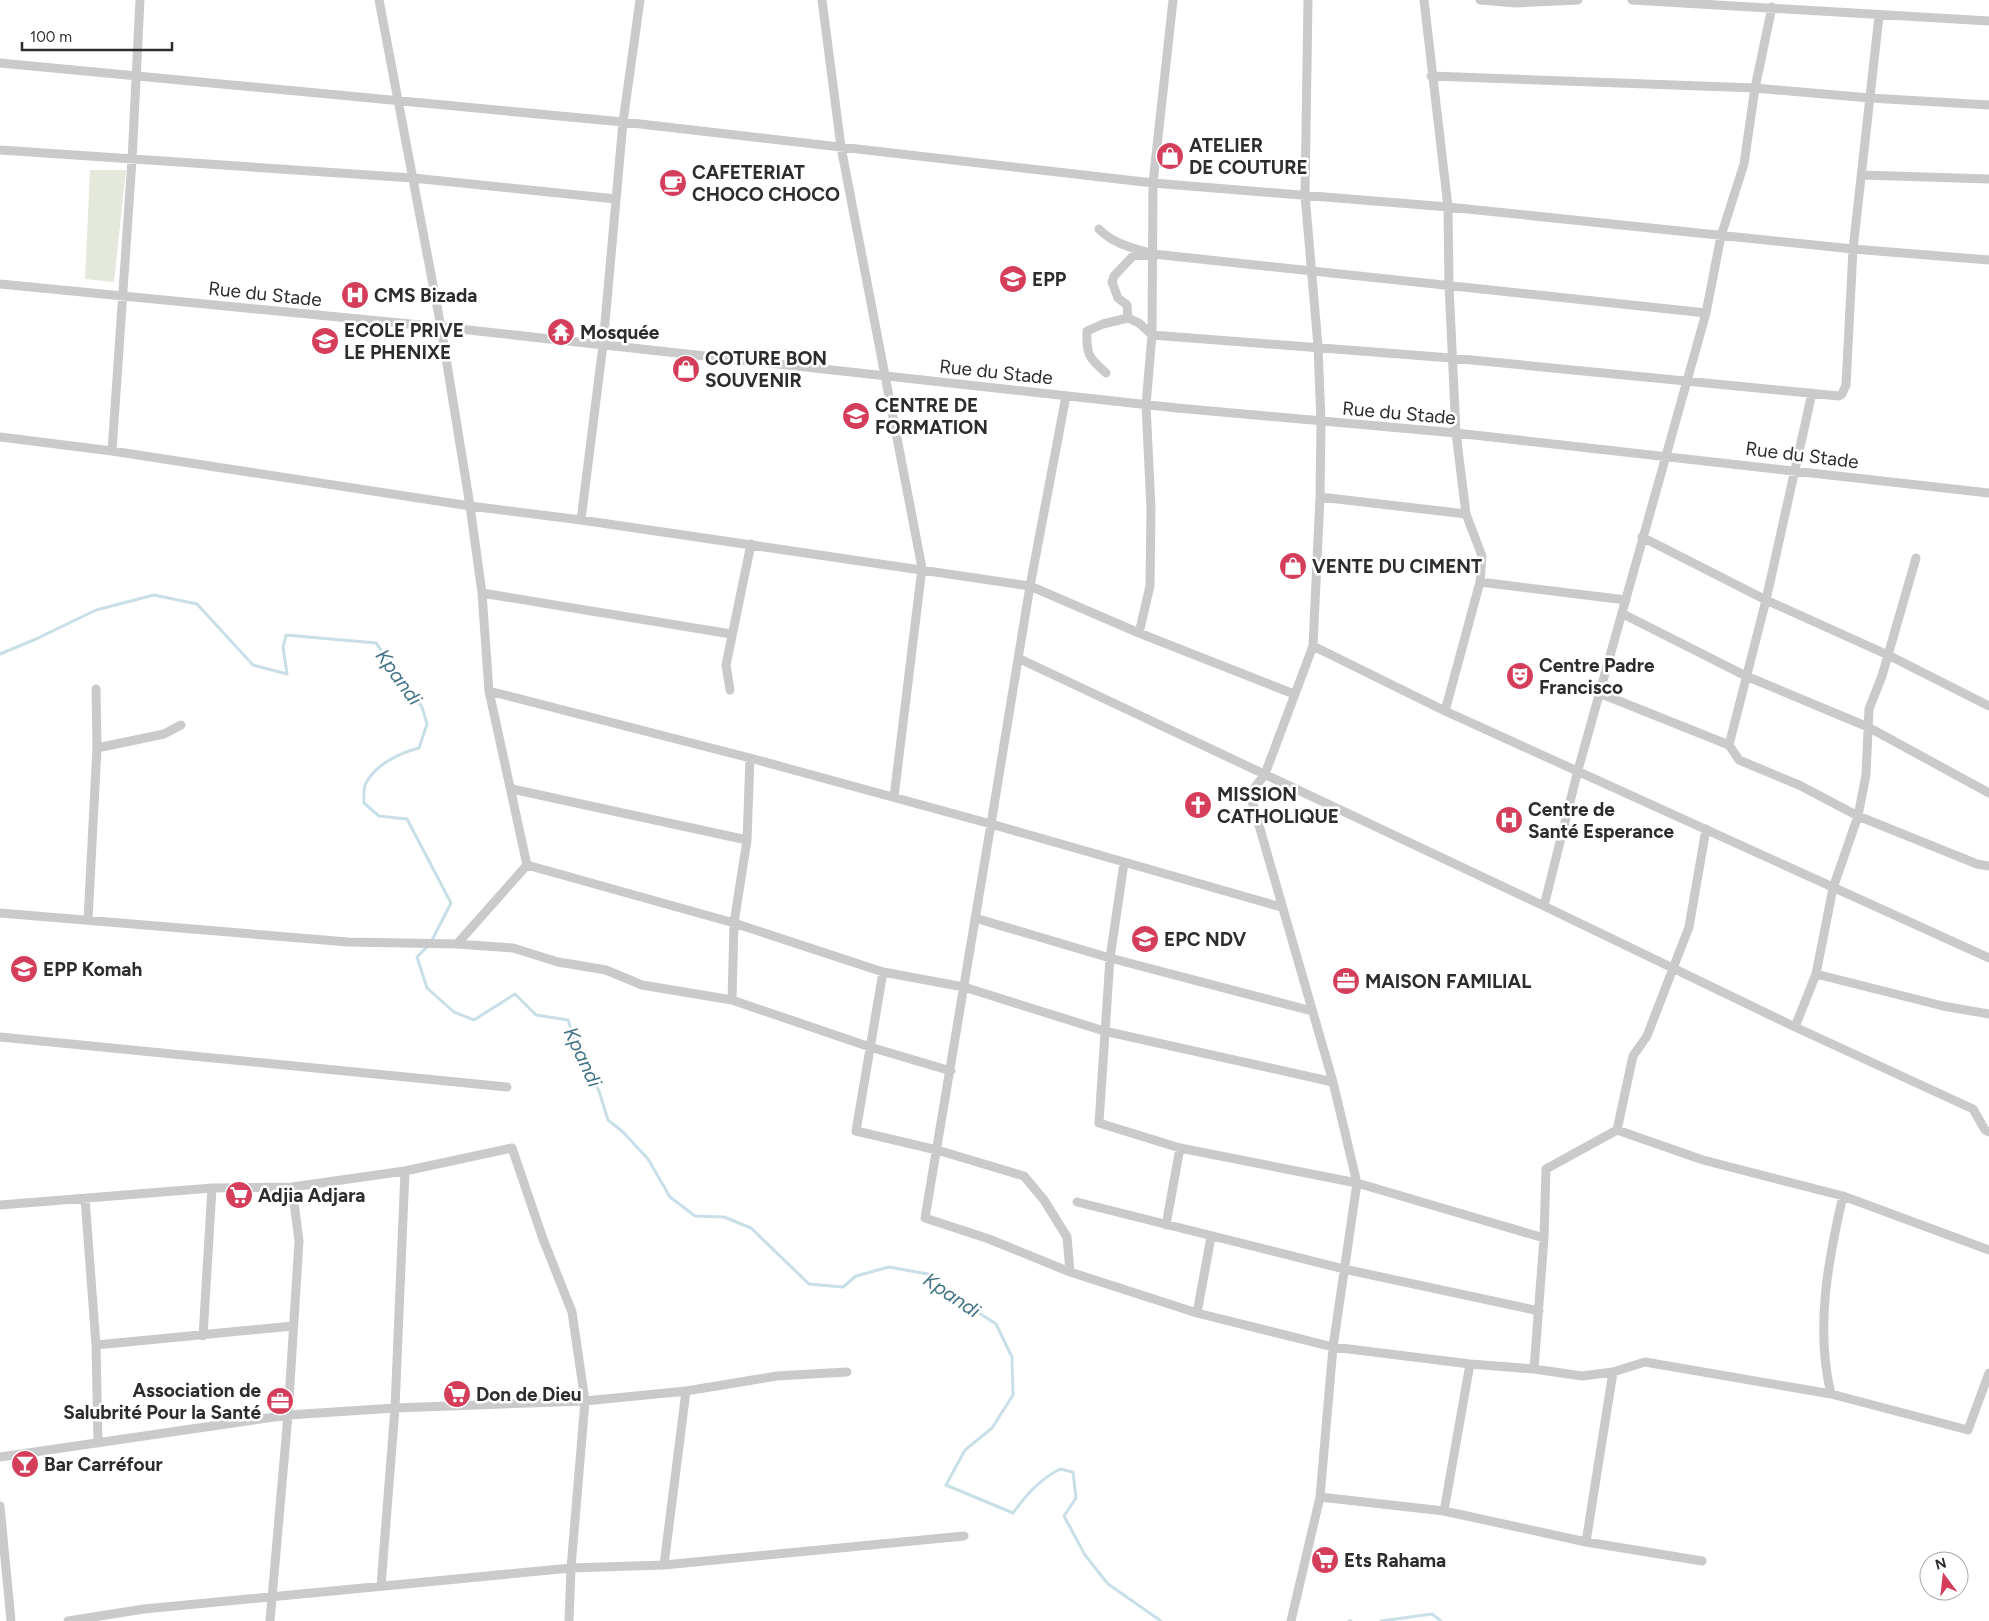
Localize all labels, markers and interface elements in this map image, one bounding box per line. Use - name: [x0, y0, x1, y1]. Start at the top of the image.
- scale bar: [22, 20, 172, 52]
- text: 100 m: [30, 28, 72, 46]
- place label: ATELIER DE COUTURE: [1189, 134, 1308, 179]
- shop icon: ATELIER DE COUTURE: [1155, 141, 1185, 171]
- place label: CAFETERIAT CHOCO CHOCO: [692, 161, 840, 206]
- cafe icon: CAFETERIAT CHOCO CHOCO: [658, 168, 688, 198]
- school or university icon: EPP: [998, 264, 1028, 294]
- place label: EPP: [1032, 268, 1067, 291]
- street label: Rue du Stade: [207, 277, 323, 311]
- hospital icon: CMS Bizada: [340, 280, 370, 310]
- place label: CMS Bizada: [374, 284, 477, 307]
- temple icon: Mosquée: [546, 317, 576, 347]
- place label: ECOLE PRIVE LE PHENIXE: [344, 319, 464, 364]
- place label: Mosquée: [580, 321, 660, 344]
- school or university icon: ECOLE PRIVE LE PHENIXE: [310, 326, 340, 356]
- place label: COTURE BON SOUVENIR: [705, 347, 827, 392]
- shop icon: COTURE BON SOUVENIR: [671, 354, 701, 384]
- street label: Rue du Stade: [938, 355, 1054, 389]
- place label: CENTRE DE FORMATION: [875, 394, 988, 439]
- street label: Rue du Stade: [1341, 397, 1457, 429]
- school or university icon: CENTRE DE FORMATION: [841, 401, 871, 431]
- street label: Rue du Stade: [1744, 437, 1860, 473]
- shop icon: VENTE DU CIMENT: [1278, 551, 1308, 581]
- place label: VENTE DU CIMENT: [1312, 555, 1482, 578]
- water label: Kpandi: [371, 644, 428, 710]
- place label: Centre Padre Francisco: [1539, 654, 1655, 699]
- theatre icon: Centre Padre Francisco: [1505, 661, 1535, 691]
- place label: MISSION CATHOLIQUE: [1217, 783, 1339, 828]
- church icon: MISSION CATHOLIQUE: [1183, 790, 1213, 820]
- place label: Centre de Santé Esperance: [1528, 798, 1675, 843]
- hospital icon: Centre de Santé Esperance: [1494, 805, 1524, 835]
- school or university icon: EPC NDV: [1130, 924, 1160, 954]
- place label: EPC NDV: [1164, 928, 1247, 951]
- school or university icon: EPP Komah: [9, 954, 39, 984]
- place label: EPP Komah: [43, 958, 142, 981]
- office icon: MAISON FAMILIAL: [1331, 966, 1361, 996]
- place label: MAISON FAMILIAL: [1365, 970, 1531, 993]
- water label: Kpandi: [559, 1023, 607, 1091]
- supermarket icon: Adjia Adjara: [224, 1180, 254, 1210]
- place label: Adjia Adjara: [258, 1184, 365, 1207]
- water label: Kpandi: [919, 1267, 985, 1323]
- place label: Association de Salubrité Pour la Santé: [63, 1379, 261, 1424]
- supermarket icon: Don de Dieu: [442, 1379, 472, 1409]
- place label: Don de Dieu: [476, 1383, 582, 1406]
- office icon: Association de Salubrité Pour la Santé: [265, 1386, 295, 1416]
- bar icon: Bar Carréfour: [10, 1449, 40, 1479]
- place label: Bar Carréfour: [44, 1453, 163, 1476]
- supermarket icon: Ets Rahama: [1310, 1545, 1340, 1575]
- place label: Ets Rahama: [1344, 1549, 1446, 1572]
- north arrow: [1919, 1551, 1969, 1601]
- text: N: [1933, 1554, 1948, 1574]

